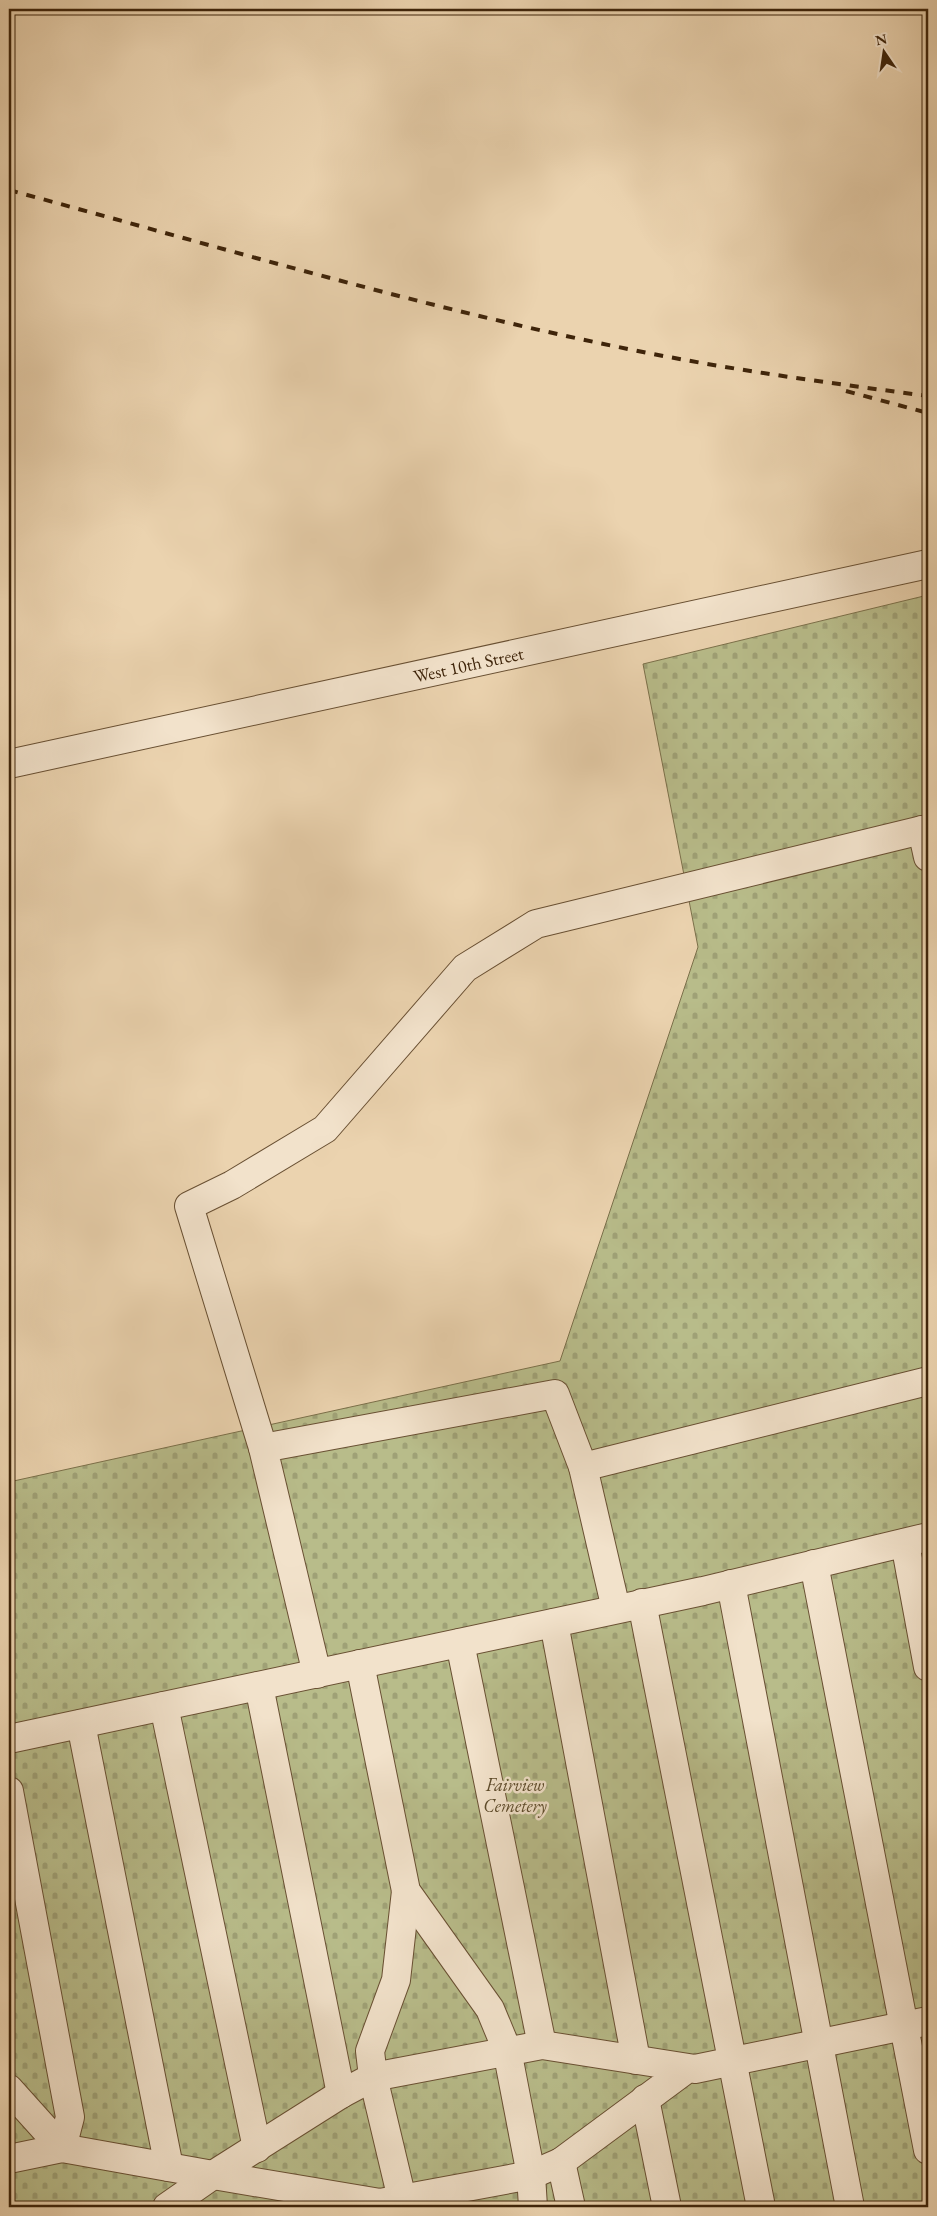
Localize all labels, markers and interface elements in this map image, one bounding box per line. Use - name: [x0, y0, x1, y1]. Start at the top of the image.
- north arrow: [860, 28, 910, 78]
- text: N: [874, 29, 889, 49]
- street label: West 10th Street: [411, 641, 526, 687]
- park label: Fairview Cemetery: [483, 1773, 547, 1818]

